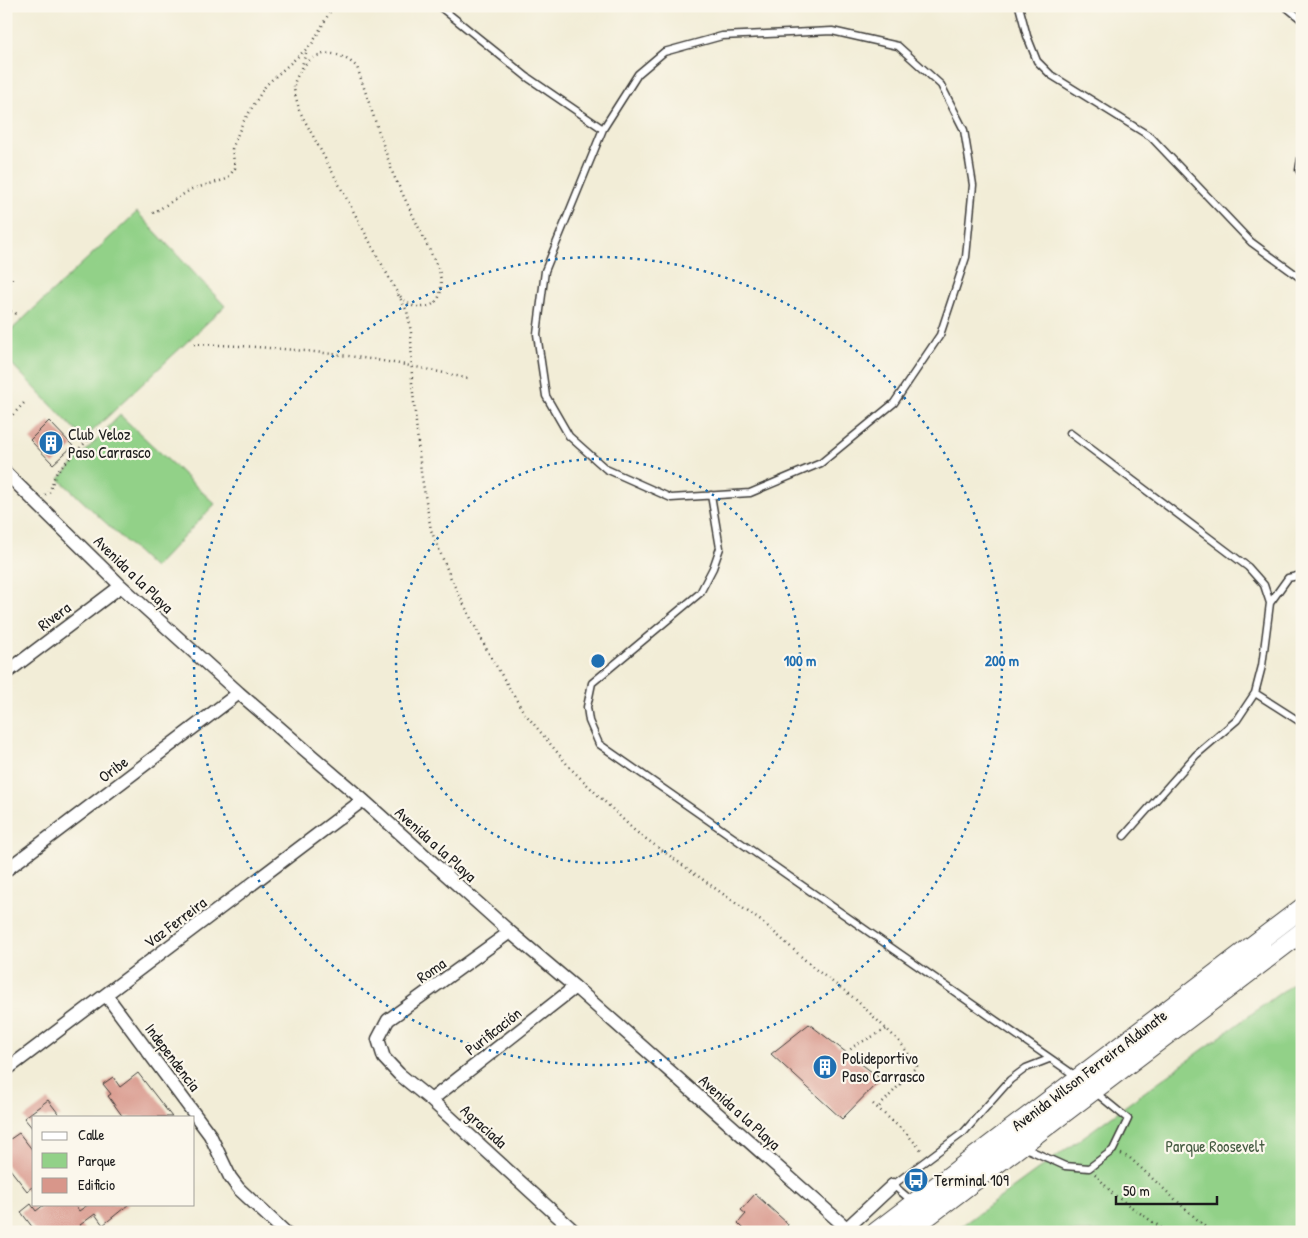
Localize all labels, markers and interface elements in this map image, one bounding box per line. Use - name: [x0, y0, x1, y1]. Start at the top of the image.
- place label: Club Veloz Paso Carrasco: [68, 423, 151, 463]
- building icon: Club Veloz Paso Carrasco: [38, 430, 64, 456]
- street label: Avenida a la Playa: [89, 530, 179, 618]
- street label: Rivera: [33, 596, 75, 636]
- text: 100 m: [784, 650, 816, 671]
- text: 200 m: [985, 650, 1019, 671]
- centre of rings: [589, 652, 607, 670]
- street label: Oribe: [94, 750, 133, 787]
- street label: Avenida a la Playa: [390, 801, 482, 887]
- street label: Vaz Ferreira: [139, 891, 211, 953]
- street label: Roma: [412, 952, 450, 988]
- street label: Purificación: [460, 1002, 526, 1060]
- street label: Avenida Wilson Ferreira Aldunate: [1007, 1004, 1172, 1136]
- street label: Independencia: [140, 1018, 206, 1096]
- place label: Polideportivo Paso Carrasco: [842, 1047, 925, 1087]
- building icon: Polideportivo Paso Carrasco: [812, 1054, 838, 1080]
- street label: Avenida a la Playa: [694, 1069, 786, 1155]
- street label: Agraciada: [456, 1099, 512, 1153]
- legend: [32, 1116, 195, 1206]
- text: Calle: [78, 1124, 105, 1145]
- park label: Parque Roosevelt: [1165, 1135, 1265, 1157]
- text: Parque: [78, 1150, 116, 1171]
- bus stop icon: Terminal 109: [903, 1167, 929, 1193]
- place label: Terminal 109: [934, 1169, 1009, 1191]
- scale bar: [1116, 1173, 1217, 1205]
- text: Edificio: [78, 1174, 115, 1195]
- text: 50 m: [1123, 1180, 1150, 1201]

